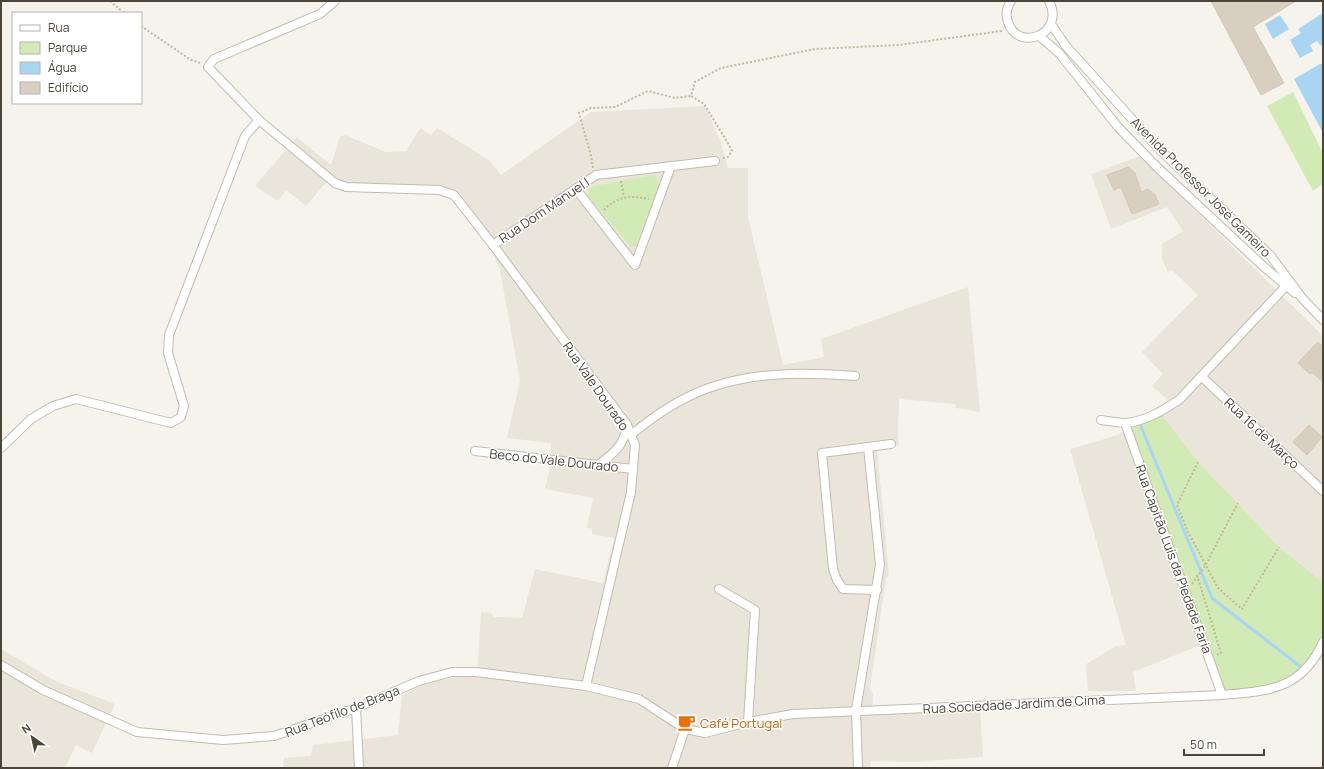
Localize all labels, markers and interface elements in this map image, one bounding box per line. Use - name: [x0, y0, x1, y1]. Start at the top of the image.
- legend: [12, 12, 142, 104]
- text: Rua: [48, 19, 69, 36]
- text: Parque: [48, 39, 87, 56]
- text: Água: [48, 59, 77, 76]
- text: Edifício: [48, 79, 88, 96]
- street label: Avenida Professor José Gameiro: [1127, 113, 1275, 261]
- street label: Rua Dom Manuel I: [495, 173, 593, 247]
- street label: Rua Vale Dourado: [559, 338, 634, 434]
- street label: Rua 16 de Março: [1220, 393, 1304, 473]
- street label: Beco do Vale Dourado: [489, 444, 620, 476]
- street label: Rua Capitão Luís da Piedade Faria: [1131, 462, 1217, 656]
- street label: Rua Teófilo de Braga: [282, 681, 402, 741]
- street label: Rua Sociedade Jardim de Cima: [922, 690, 1106, 718]
- cafe icon: Café Portugal: [677, 713, 697, 733]
- place label: Café Portugal: [700, 714, 782, 732]
- north arrow: [12, 717, 52, 757]
- text: N: [19, 720, 34, 737]
- scale bar: [1184, 731, 1264, 757]
- text: 50 m: [1190, 736, 1217, 753]

